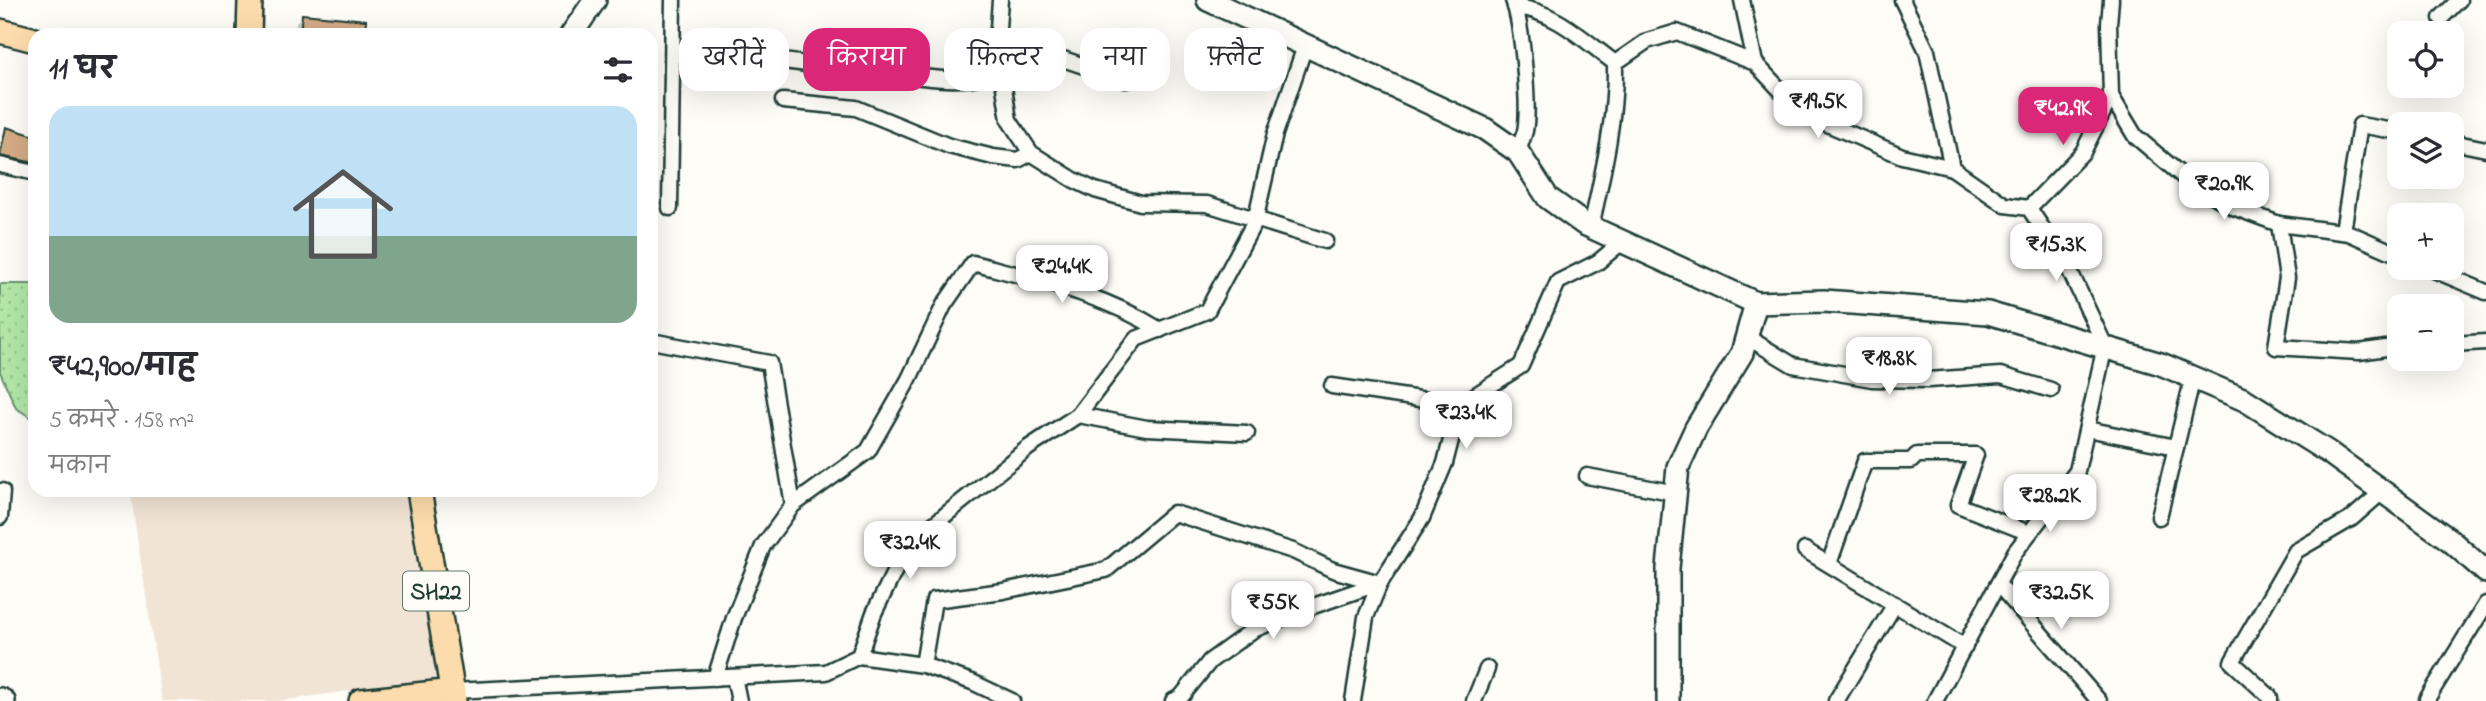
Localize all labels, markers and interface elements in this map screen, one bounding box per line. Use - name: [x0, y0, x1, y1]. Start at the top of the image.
- map controls: [2387, 21, 2464, 371]
- button: locate: [2387, 21, 2464, 98]
- chip: खरीदें: [679, 28, 789, 91]
- chip: किराया: [803, 28, 930, 91]
- chip: फ़िल्टर: [944, 28, 1066, 91]
- chip: नया: [1080, 28, 1170, 91]
- chip: फ़्लैट: [1184, 28, 1287, 91]
- text: 11 घर: [49, 49, 116, 93]
- icon: filters: [599, 51, 637, 89]
- pin: ₹19.5K: [1761, 80, 1875, 140]
- text: ₹19.5K: [1789, 86, 1847, 119]
- pin: ₹42.9K: [2006, 88, 2120, 147]
- text: ₹42.9K: [2034, 93, 2092, 126]
- button: layers: [2387, 112, 2464, 189]
- icon: home: [280, 151, 406, 277]
- pin: ₹20.9K: [2167, 162, 2281, 222]
- text: ₹20.9K: [2195, 168, 2253, 201]
- button: +: [2387, 203, 2464, 280]
- pin: ₹15.3K: [1999, 224, 2113, 283]
- text: ₹15.3K: [2026, 229, 2086, 262]
- pin: ₹24.4K: [1005, 246, 1119, 305]
- text: ₹24.4K: [1032, 251, 1092, 284]
- button: −: [2387, 294, 2464, 371]
- pin: ₹18.8K: [1832, 338, 1946, 397]
- text: ₹18.8K: [1862, 343, 1916, 376]
- text: ₹42,900/माह: [49, 346, 196, 390]
- pin: ₹23.4K: [1409, 392, 1523, 451]
- text: ₹23.4K: [1436, 397, 1496, 430]
- text: 5 कमरे · 158 m²: [49, 405, 194, 438]
- text: मकान: [49, 451, 110, 484]
- pin: ₹28.2K: [1993, 475, 2107, 534]
- text: ₹28.2K: [2019, 480, 2081, 513]
- pin: ₹32.4K: [853, 522, 967, 581]
- text: ₹32.4K: [880, 527, 940, 560]
- road number: SH22: [403, 572, 469, 610]
- pin: ₹32.5K: [2004, 572, 2118, 631]
- text: ₹32.5K: [2029, 577, 2093, 610]
- pin: ₹55K: [1232, 582, 1314, 641]
- text: ₹55K: [1247, 587, 1299, 620]

